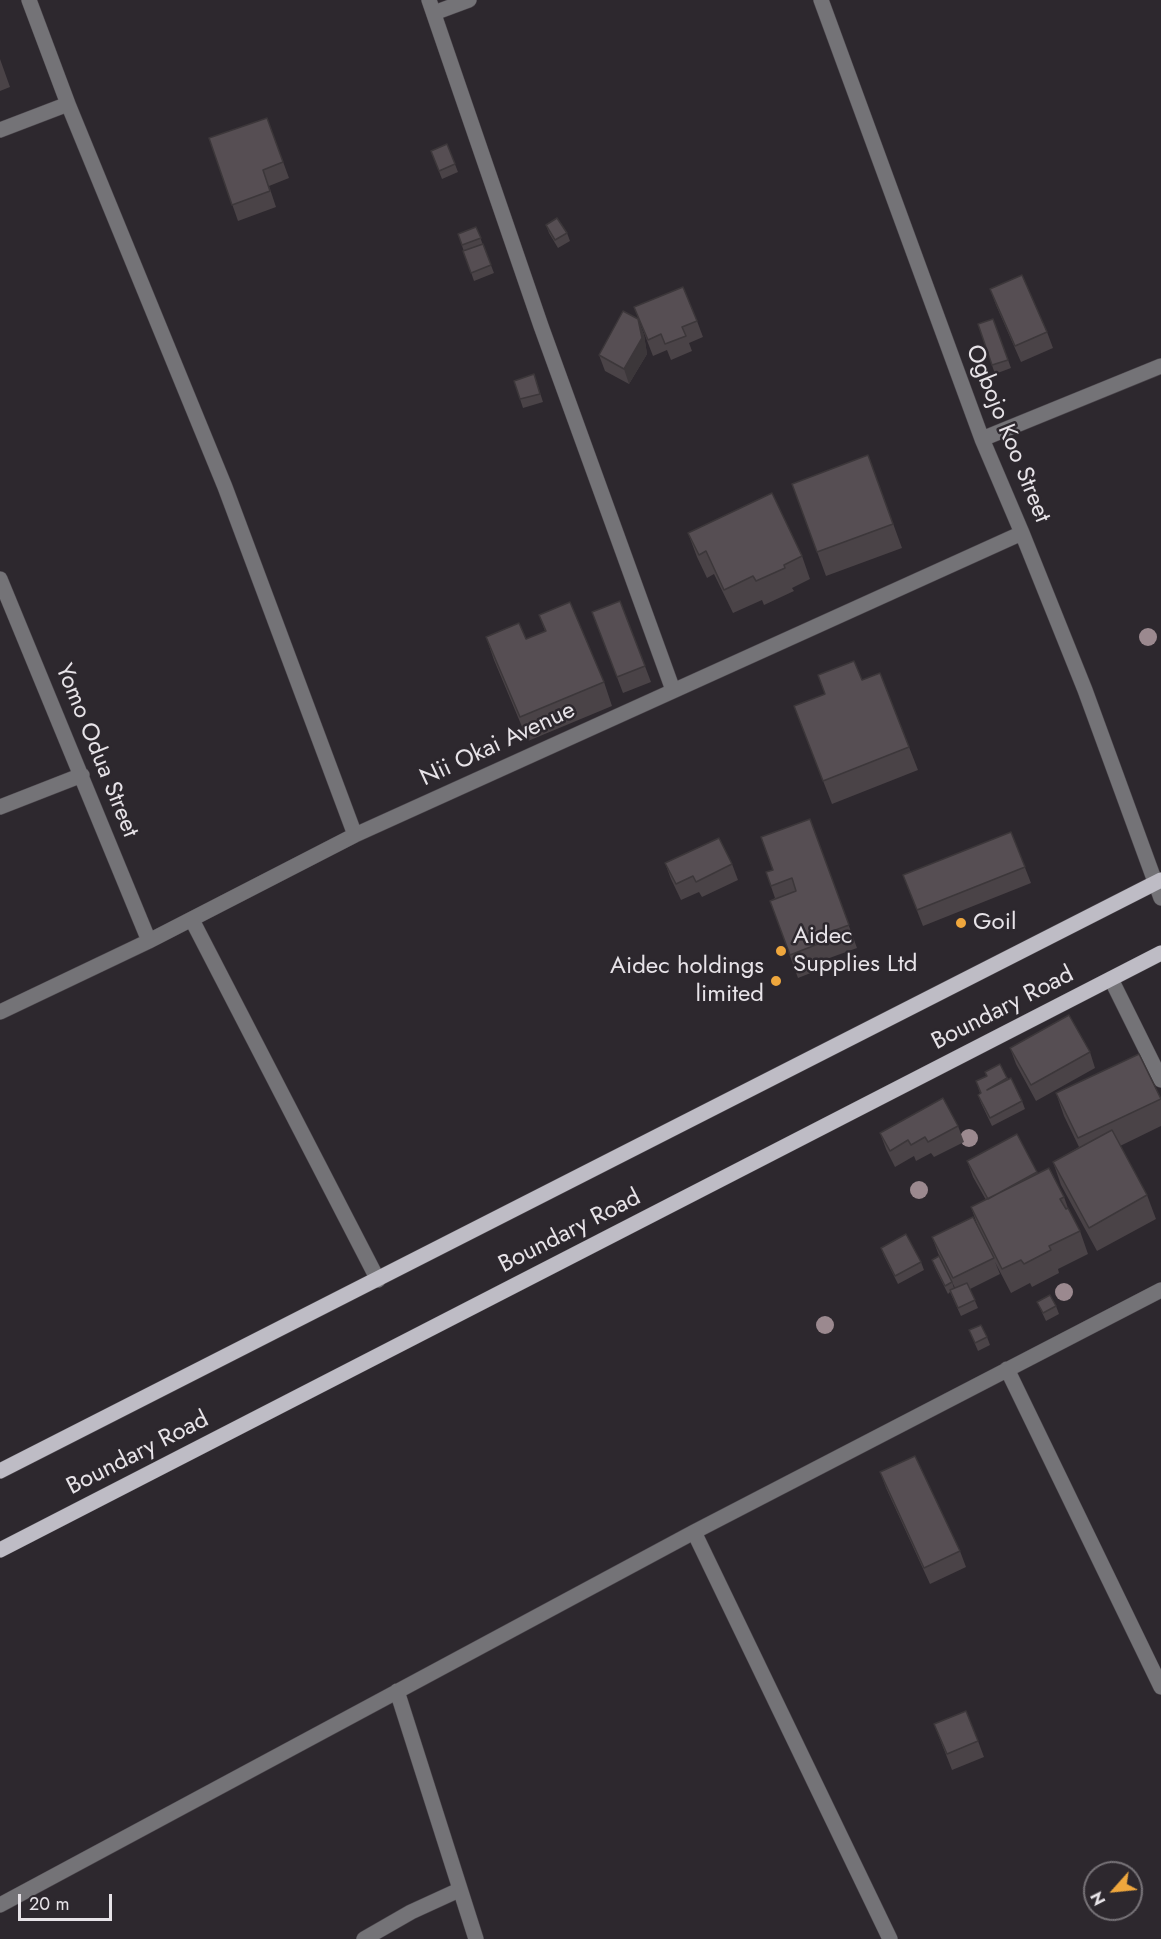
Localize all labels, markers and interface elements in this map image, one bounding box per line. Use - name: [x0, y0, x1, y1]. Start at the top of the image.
- street label: Ogbojo Koo Street: [958, 341, 1056, 527]
- street label: Yomo Odua Street: [48, 660, 144, 842]
- street label: Nii Okai Avenue: [416, 697, 580, 793]
- place label: Goil: [973, 909, 1016, 937]
- marker: Goil: [954, 916, 968, 930]
- place label: Aidec Supplies Ltd: [793, 923, 917, 979]
- marker: Aidec Supplies Ltd: [774, 944, 788, 958]
- place label: Aidec holdings limited: [610, 953, 764, 1009]
- street label: Boundary Road: [927, 961, 1079, 1057]
- marker: Aidec holdings limited: [769, 974, 783, 988]
- street label: Boundary Road: [494, 1184, 646, 1280]
- street label: Boundary Road: [62, 1406, 214, 1502]
- north arrow: [1083, 1861, 1143, 1921]
- scale bar: [21, 1882, 116, 1920]
- text: N: [1085, 1888, 1111, 1909]
- text: 20 m: [29, 1891, 69, 1917]

